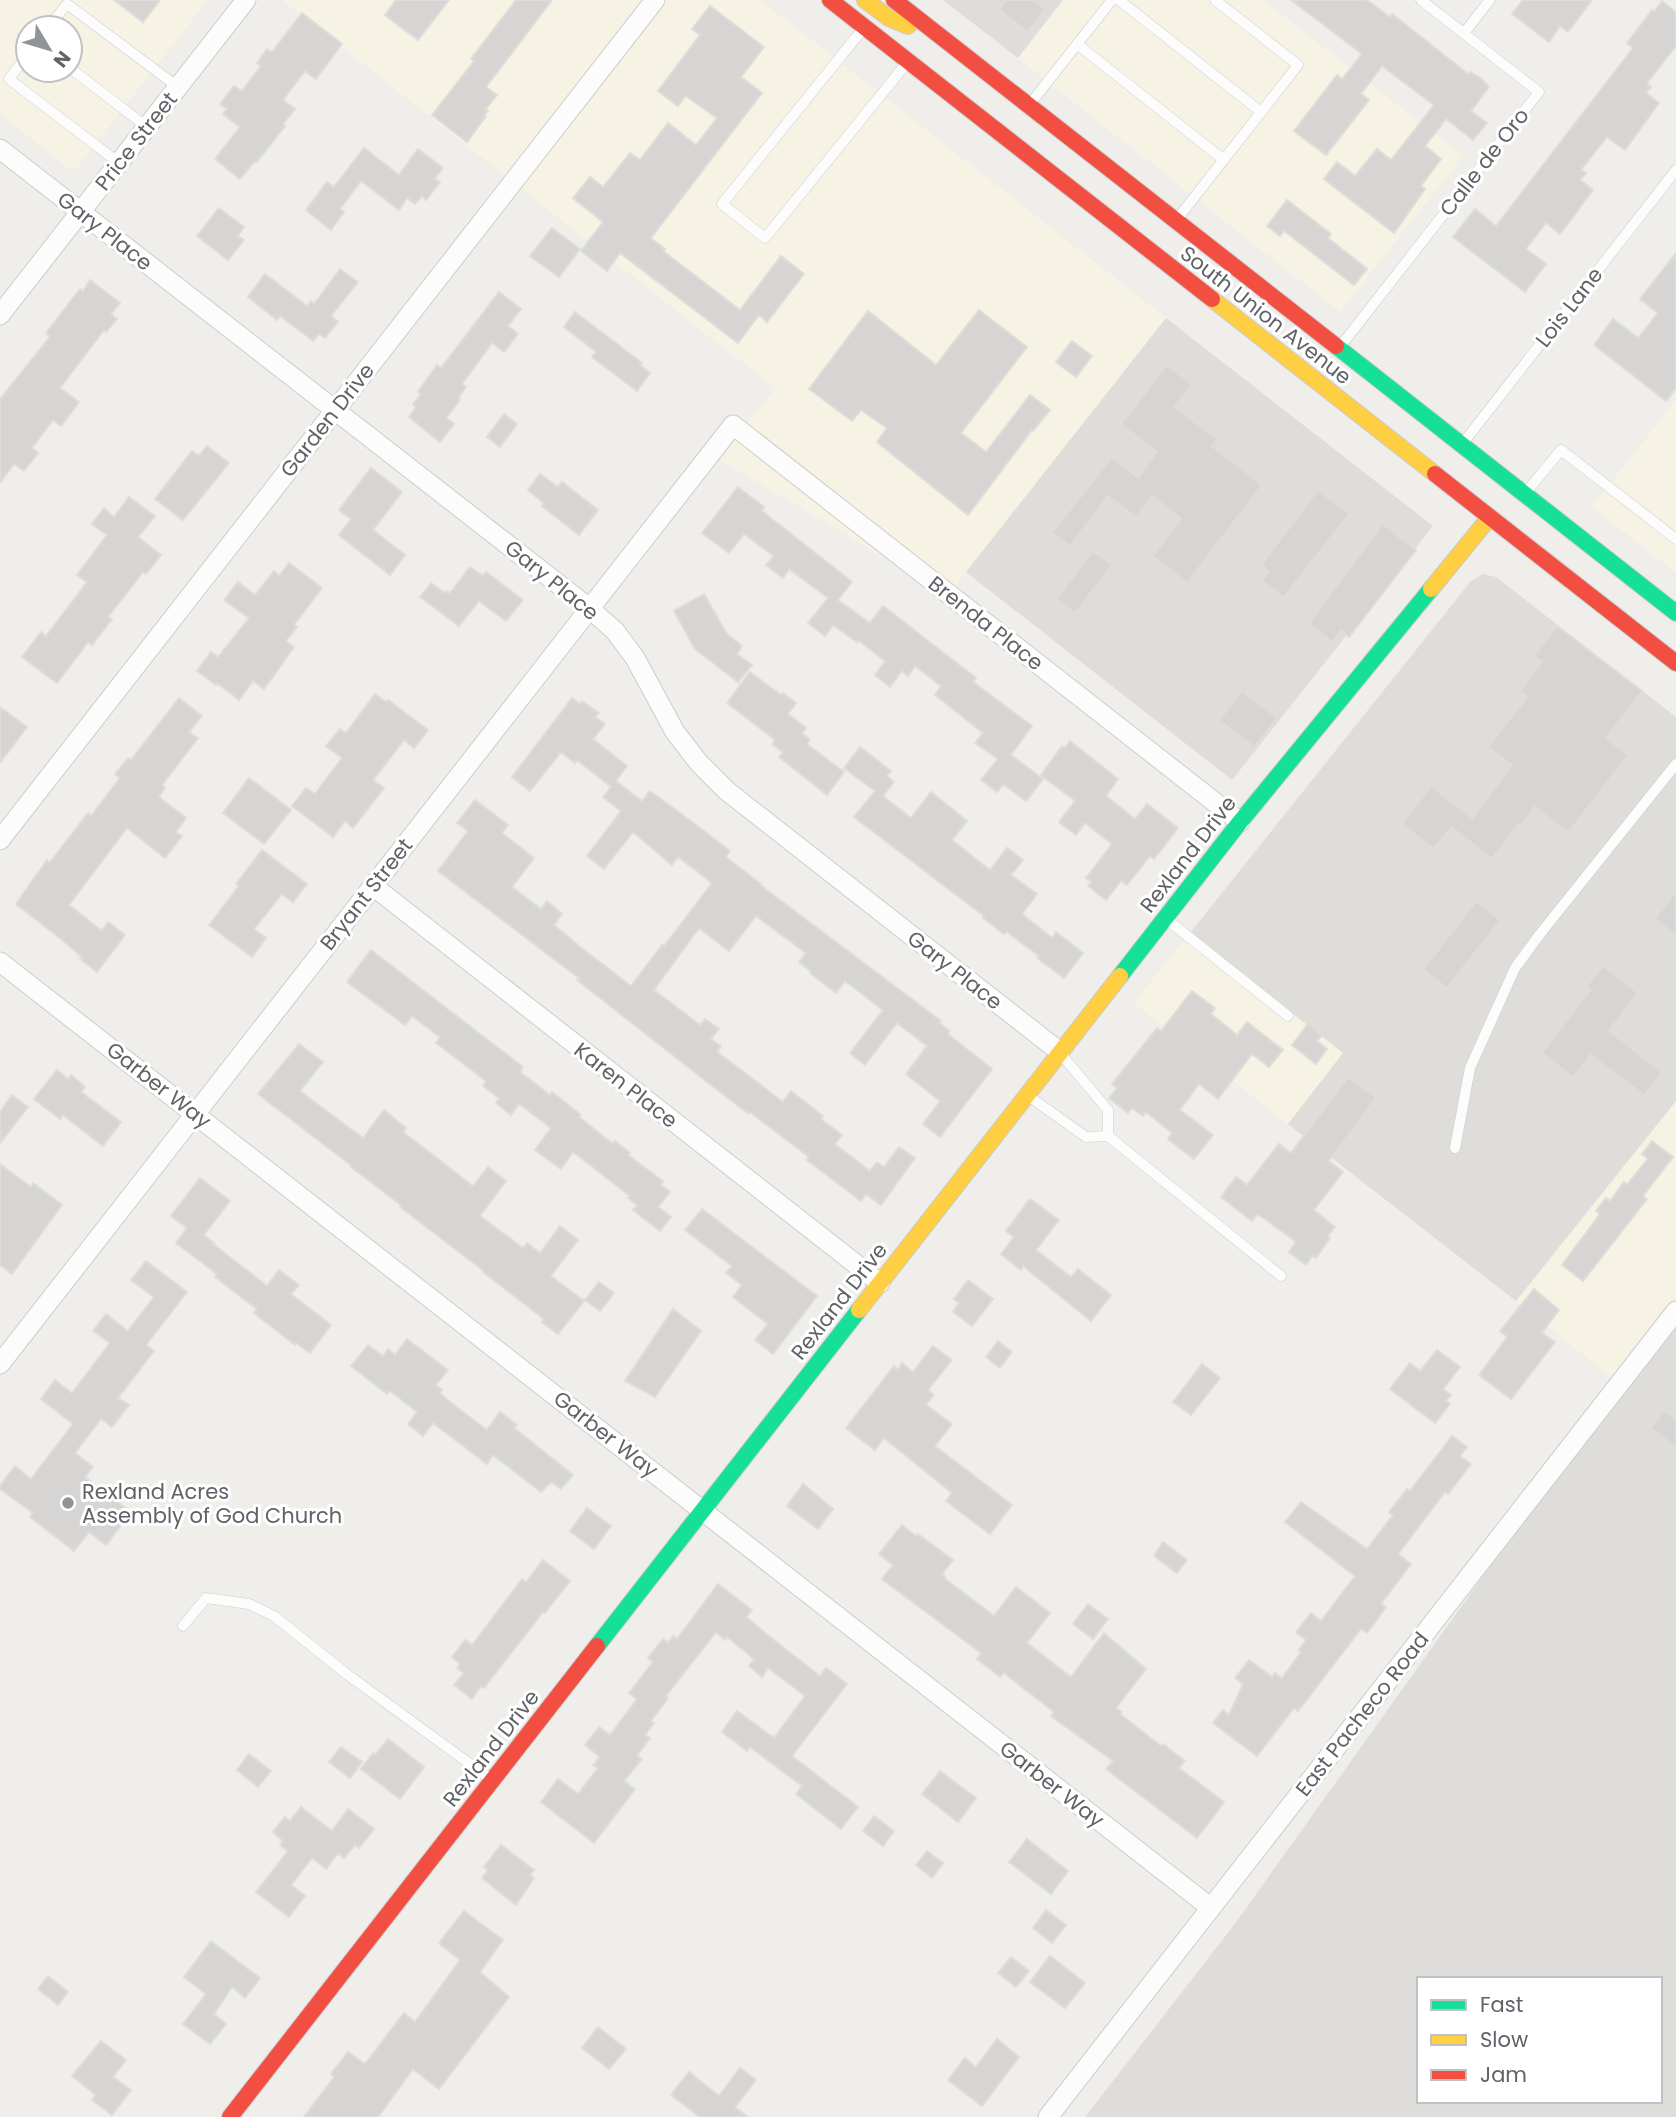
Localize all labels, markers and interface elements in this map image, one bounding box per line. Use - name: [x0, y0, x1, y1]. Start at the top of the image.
- north arrow: [14, 14, 84, 84]
- text: N: [47, 45, 77, 73]
- street label: Price Street: [88, 86, 184, 196]
- street label: Calle de Oro: [1433, 102, 1535, 222]
- street label: Gary Place: [52, 185, 158, 277]
- street label: South Union Avenue: [1174, 239, 1358, 391]
- street label: Lois Lane: [1529, 261, 1609, 353]
- street label: Garden Drive: [273, 357, 381, 483]
- street label: Gary Place: [499, 533, 605, 627]
- street label: Brenda Place: [923, 569, 1049, 677]
- street label: Rexland Drive: [1133, 789, 1243, 919]
- street label: Bryant Street: [313, 832, 419, 956]
- street label: Gary Place: [902, 924, 1008, 1016]
- street label: Garber Way: [101, 1035, 218, 1135]
- street label: Karen Place: [568, 1035, 684, 1135]
- street label: Rexland Drive: [784, 1236, 894, 1366]
- street label: Garber Way: [548, 1384, 665, 1484]
- place label: Rexland Acres Assembly of God Church: [82, 1477, 342, 1530]
- marker: Rexland Acres Assembly of God Church: [60, 1495, 76, 1511]
- street label: East Pacheco Road: [1289, 1626, 1435, 1802]
- street label: Rexland Drive: [436, 1683, 546, 1813]
- street label: Garber Way: [994, 1734, 1111, 1834]
- legend: [1417, 1977, 1662, 2103]
- text: Fast: [1480, 1990, 1523, 2019]
- text: Slow: [1480, 2025, 1528, 2054]
- text: Jam: [1480, 2060, 1527, 2089]

